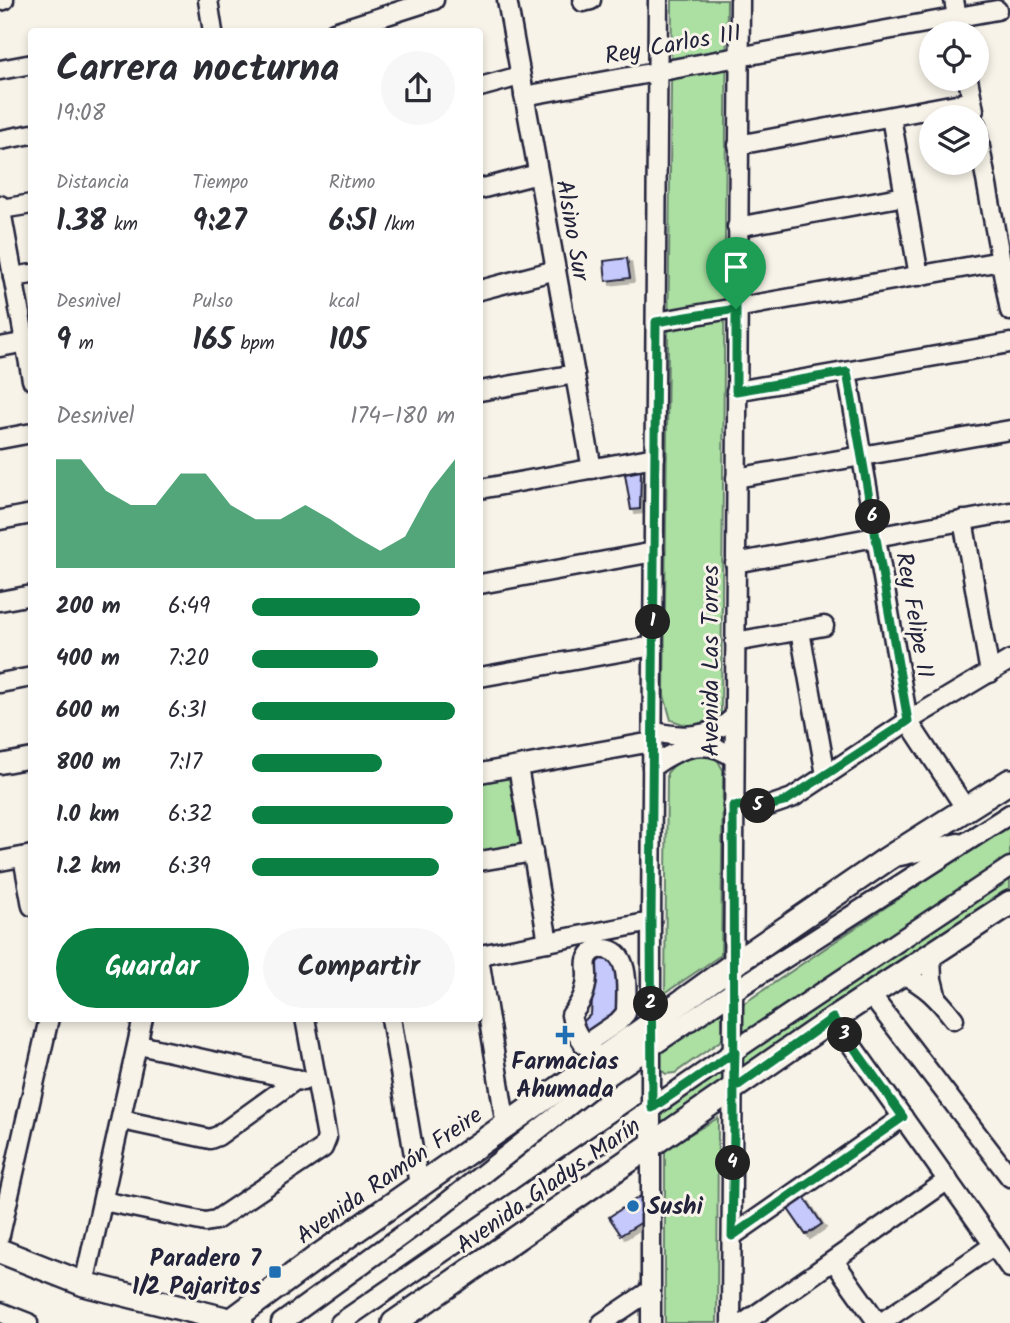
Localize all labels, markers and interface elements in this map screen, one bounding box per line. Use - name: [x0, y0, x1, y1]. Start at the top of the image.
- street label: Rey Carlos III: [602, 14, 745, 77]
- map controls: [919, 21, 989, 175]
- button: locate: [919, 21, 989, 91]
- text: Carrera nocturna: [56, 40, 339, 100]
- button: share: [381, 51, 455, 125]
- text: 19:08: [56, 96, 105, 132]
- button: layers: [919, 105, 989, 175]
- text: Distancia: [56, 168, 129, 198]
- text: Tiempo: [192, 168, 248, 198]
- text: Ritmo: [329, 168, 375, 198]
- street label: Alsino Sur: [543, 177, 600, 286]
- text: 1.38: [56, 198, 106, 246]
- text: 9:27: [192, 198, 247, 246]
- text: 6:51: [329, 198, 377, 246]
- text: km: [106, 210, 138, 240]
- text: /km: [377, 210, 415, 240]
- pin: [706, 237, 766, 309]
- icon: arrive: [717, 248, 755, 286]
- text: Desnivel: [56, 287, 121, 317]
- text: Pulso: [192, 287, 233, 317]
- text: kcal: [329, 287, 360, 317]
- text: 9: [56, 317, 71, 365]
- text: 165: [192, 317, 233, 365]
- text: 105: [329, 317, 368, 365]
- text: m: [71, 329, 94, 359]
- text: bpm: [233, 329, 275, 359]
- text: Desnivel: [56, 399, 134, 435]
- text: 174–180 m: [350, 399, 455, 435]
- pin: 6: [856, 500, 890, 534]
- text: 6: [867, 501, 878, 531]
- street label: Rey Felipe II: [883, 549, 944, 681]
- street label: Avenida Las Torres: [692, 565, 731, 757]
- text: 200 m: [56, 589, 121, 625]
- text: 6:49: [168, 589, 210, 625]
- pin: 1: [636, 604, 670, 640]
- text: 1: [650, 606, 655, 636]
- text: 400 m: [56, 641, 120, 677]
- text: 7:20: [168, 641, 209, 677]
- text: 600 m: [56, 693, 120, 729]
- text: 6:31: [168, 693, 207, 729]
- text: 800 m: [56, 745, 121, 781]
- text: 7:17: [168, 745, 202, 781]
- pin: 5: [740, 788, 776, 824]
- text: 5: [753, 790, 762, 820]
- text: 1.0 km: [56, 797, 119, 833]
- text: 6:32: [168, 797, 213, 833]
- text: 1.2 km: [56, 849, 121, 885]
- text: 6:39: [168, 849, 211, 885]
- button: Guardar: [56, 928, 249, 1008]
- button: Compartir: [263, 928, 455, 1008]
- pin: 2: [634, 986, 668, 1021]
- text: 2: [645, 988, 656, 1018]
- pin: 3: [828, 1018, 862, 1052]
- text: 3: [839, 1019, 850, 1049]
- marker: Farmacias Ahumada: [557, 1027, 573, 1043]
- place label: Farmacias Ahumada: [511, 1043, 619, 1110]
- street label: Avenida Ramón Freire: [288, 1097, 491, 1255]
- street label: Avenida Gladys Marín: [448, 1108, 649, 1265]
- pin: 4: [716, 1146, 750, 1180]
- text: 4: [727, 1147, 738, 1177]
- place label: Sushi: [647, 1188, 704, 1227]
- marker: Sushi: [625, 1198, 641, 1214]
- place label: Paradero 7 1/2 Pajaritos: [132, 1240, 262, 1307]
- marker: Paradero 7 1/2 Pajaritos: [267, 1264, 283, 1280]

